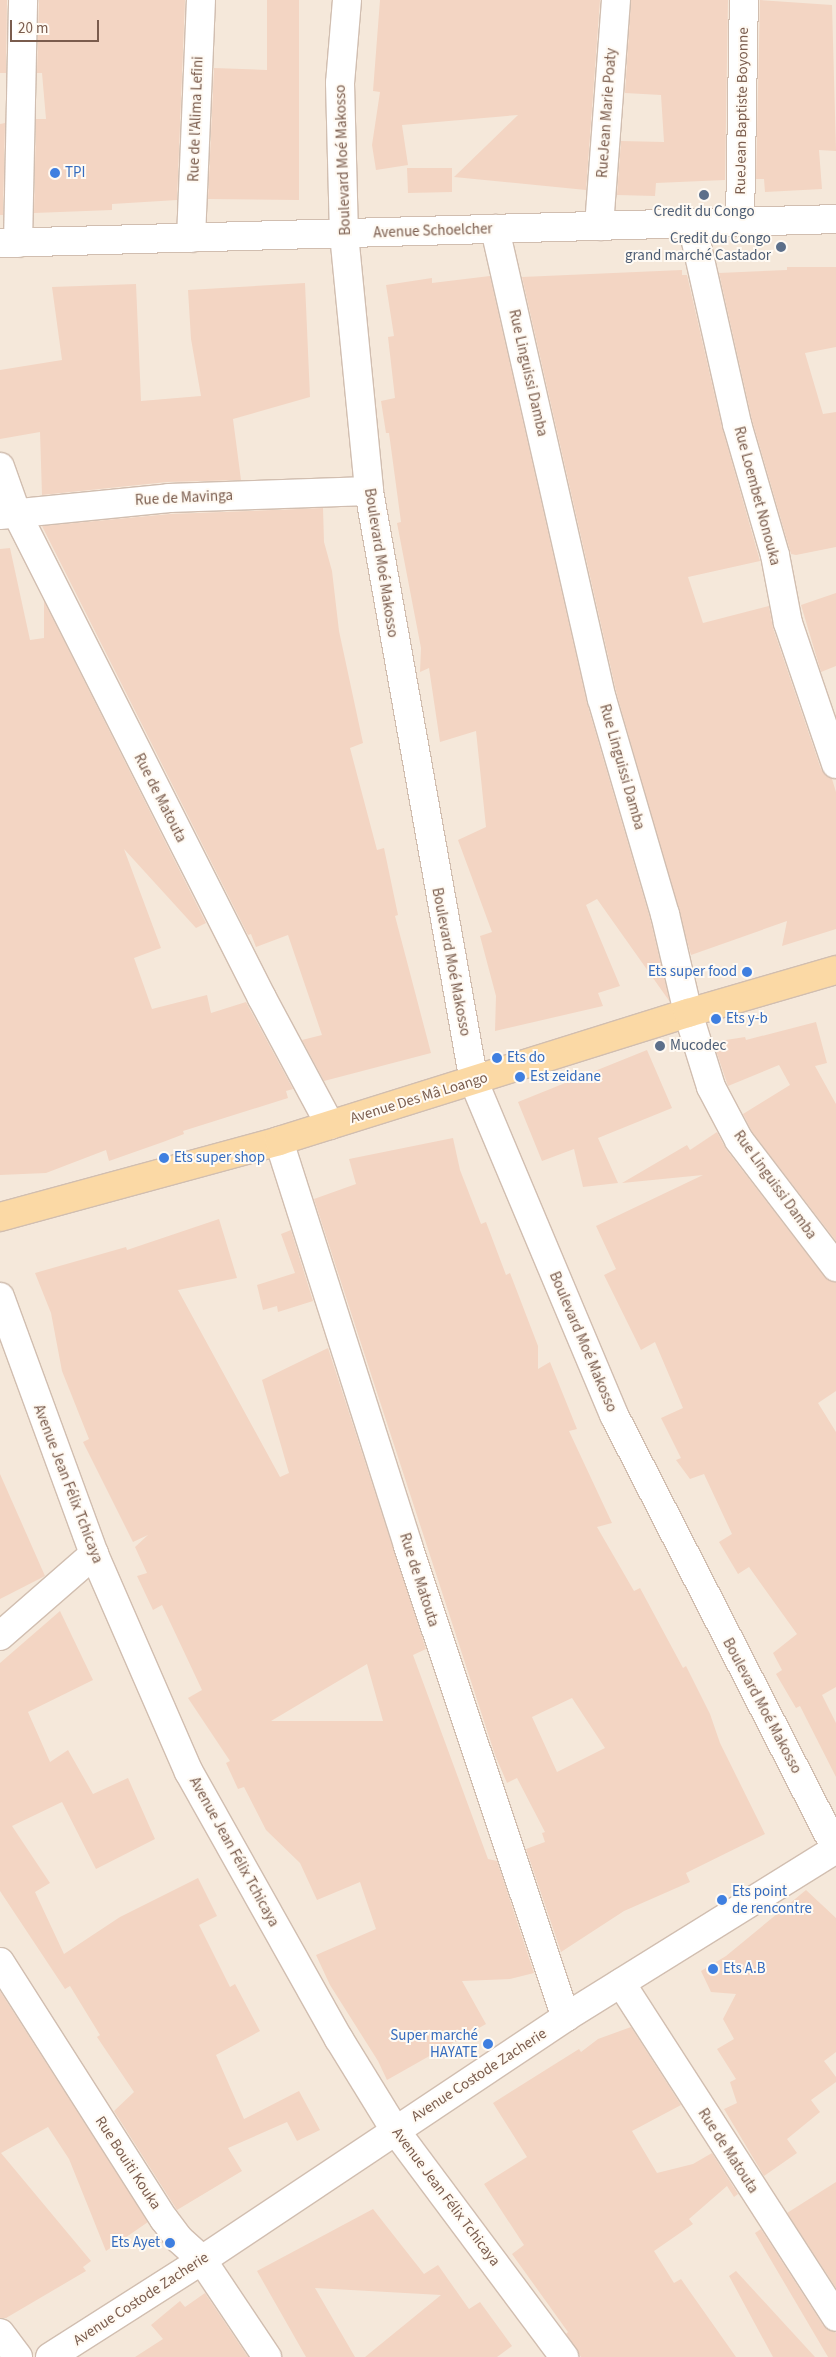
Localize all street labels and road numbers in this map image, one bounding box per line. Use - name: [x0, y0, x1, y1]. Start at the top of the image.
- street label: RueJean Baptiste Boyonne: [732, 27, 752, 195]
- street label: RueJean Marie Poaty: [593, 47, 621, 179]
- street label: Rue de l'Alima Lefini: [185, 56, 207, 182]
- street label: Boulevard Moé Makosso: [331, 84, 355, 236]
- street label: Avenue Schoelcher: [373, 220, 493, 242]
- street label: Rue Linguissi Damba: [505, 308, 551, 438]
- street label: Rue Loembet Nonouka: [730, 425, 784, 567]
- street label: Rue de Mavinga: [135, 486, 233, 510]
- street label: Boulevard Moé Makosso: [360, 487, 402, 639]
- street label: Rue Linguissi Damba: [595, 702, 649, 832]
- street label: Rue de Matouta: [130, 750, 190, 846]
- street label: Boulevard Moé Makosso: [428, 886, 474, 1038]
- street label: Avenue Des Mâ Loango: [348, 1068, 490, 1128]
- street label: Rue Linguissi Damba: [730, 1127, 820, 1243]
- street label: Boulevard Moé Makosso: [545, 1269, 621, 1415]
- street label: Avenue Jean Félix Tchicaya: [29, 1402, 107, 1566]
- street label: Rue de Matouta: [395, 1531, 443, 1629]
- street label: Boulevard Moé Makosso: [719, 1635, 805, 1777]
- street label: Avenue Jean Félix Tchicaya: [185, 1774, 283, 1930]
- street label: Avenue Costode Zacherie: [408, 2024, 550, 2126]
- street label: Rue de Matouta: [694, 2105, 762, 2197]
- street label: Rue Bouiti Kouka: [91, 2113, 165, 2213]
- street label: Avenue Jean Félix Tchicaya: [388, 2124, 504, 2270]
- street label: Avenue Costode Zacherie: [70, 2248, 212, 2350]

